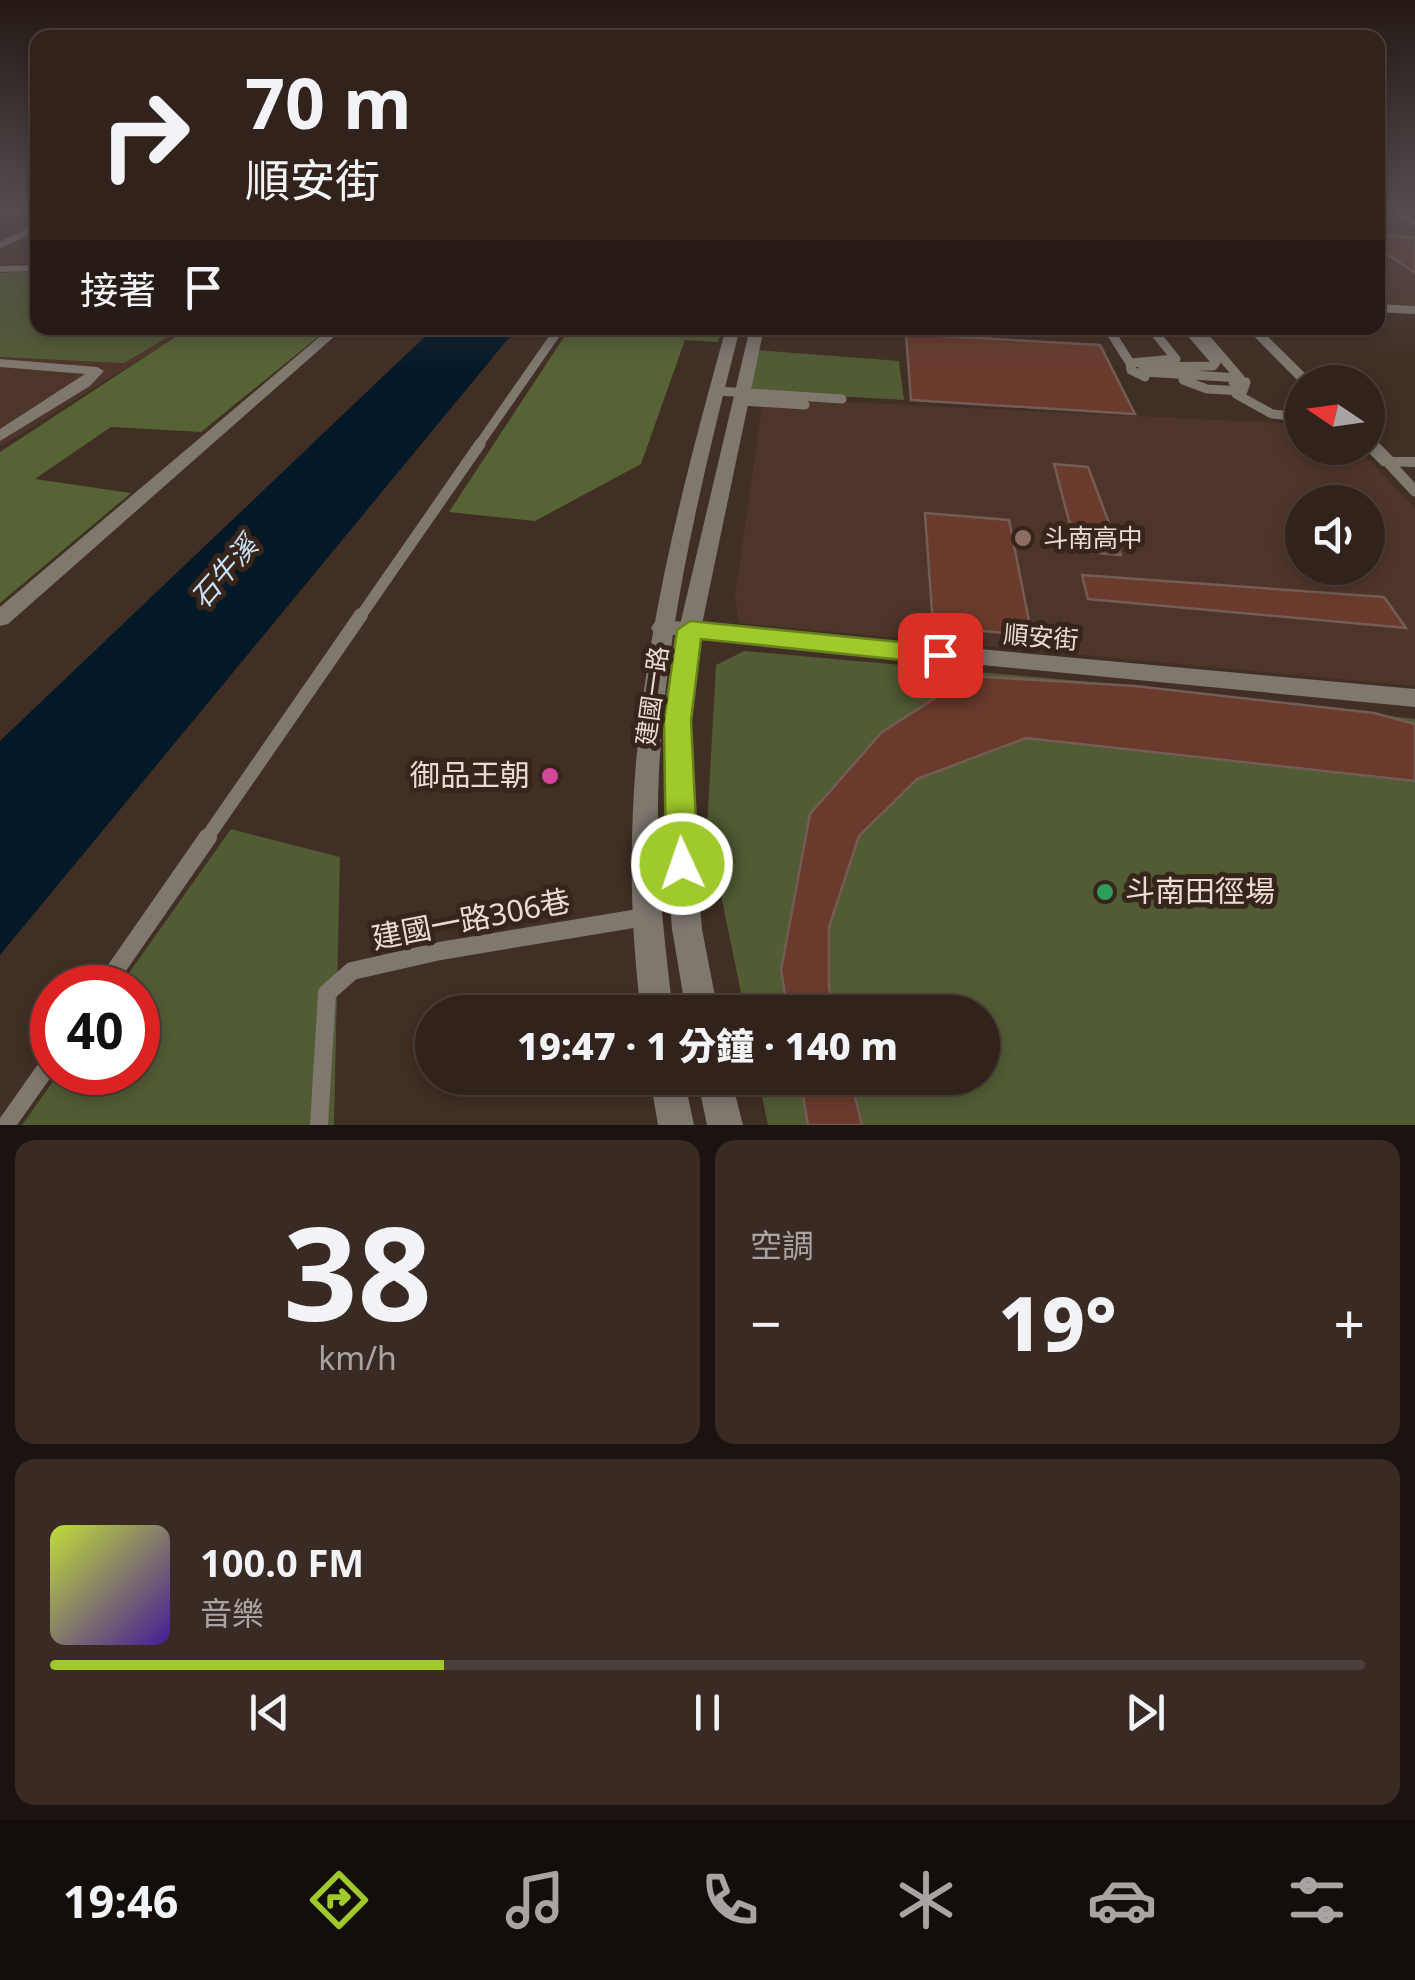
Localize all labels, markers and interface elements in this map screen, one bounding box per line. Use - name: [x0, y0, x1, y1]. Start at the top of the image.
- text: 70 m: [245, 54, 412, 150]
- icon: right: [80, 70, 210, 200]
- text: 順安街: [245, 149, 380, 210]
- icon: arrive: [176, 260, 231, 315]
- text: 接著: [80, 263, 156, 315]
- north arrow: [1285, 365, 1385, 465]
- map controls: [1285, 365, 1385, 585]
- button: sound: [1285, 485, 1385, 585]
- place label: 斗南高中: [1043, 520, 1143, 554]
- water label: 石牛溪: [181, 524, 268, 616]
- marker: 斗南高中: [1012, 527, 1034, 549]
- pin: [898, 613, 983, 698]
- street label: 順安街: [1002, 616, 1080, 656]
- icon: arrive: [913, 628, 968, 683]
- street label: 建國一路: [627, 644, 675, 748]
- place label: 御品王朝: [410, 754, 530, 795]
- marker: 御品王朝: [539, 765, 561, 787]
- position arrow: [630, 812, 734, 916]
- place label: 斗南田徑場: [1125, 870, 1275, 911]
- street label: 建國一路306巷: [368, 879, 574, 958]
- marker: 斗南田徑場: [1094, 881, 1116, 903]
- speed limit sign: 40: [30, 965, 160, 1095]
- text: 19:47 · 1 分鐘 · 140 m: [517, 1019, 898, 1071]
- text: 38: [283, 1182, 432, 1359]
- text: 空調: [750, 1223, 814, 1266]
- text: 19°: [998, 1271, 1117, 1373]
- text: −: [750, 1285, 781, 1360]
- text: +: [1334, 1285, 1365, 1360]
- text: km/h: [318, 1336, 397, 1379]
- text: 100.0 FM: [200, 1536, 364, 1588]
- text: 音樂: [200, 1591, 264, 1634]
- icon: previous: [242, 1685, 297, 1740]
- icon: pause: [680, 1685, 735, 1740]
- icon: next: [1118, 1685, 1173, 1740]
- icon: directions: [304, 1865, 374, 1935]
- icon: music: [500, 1865, 570, 1935]
- icon: phone: [695, 1865, 765, 1935]
- icon: climate: [891, 1865, 961, 1935]
- icon: car: [1087, 1865, 1157, 1935]
- icon: filters: [1282, 1865, 1352, 1935]
- text: 19:46: [63, 1870, 178, 1931]

